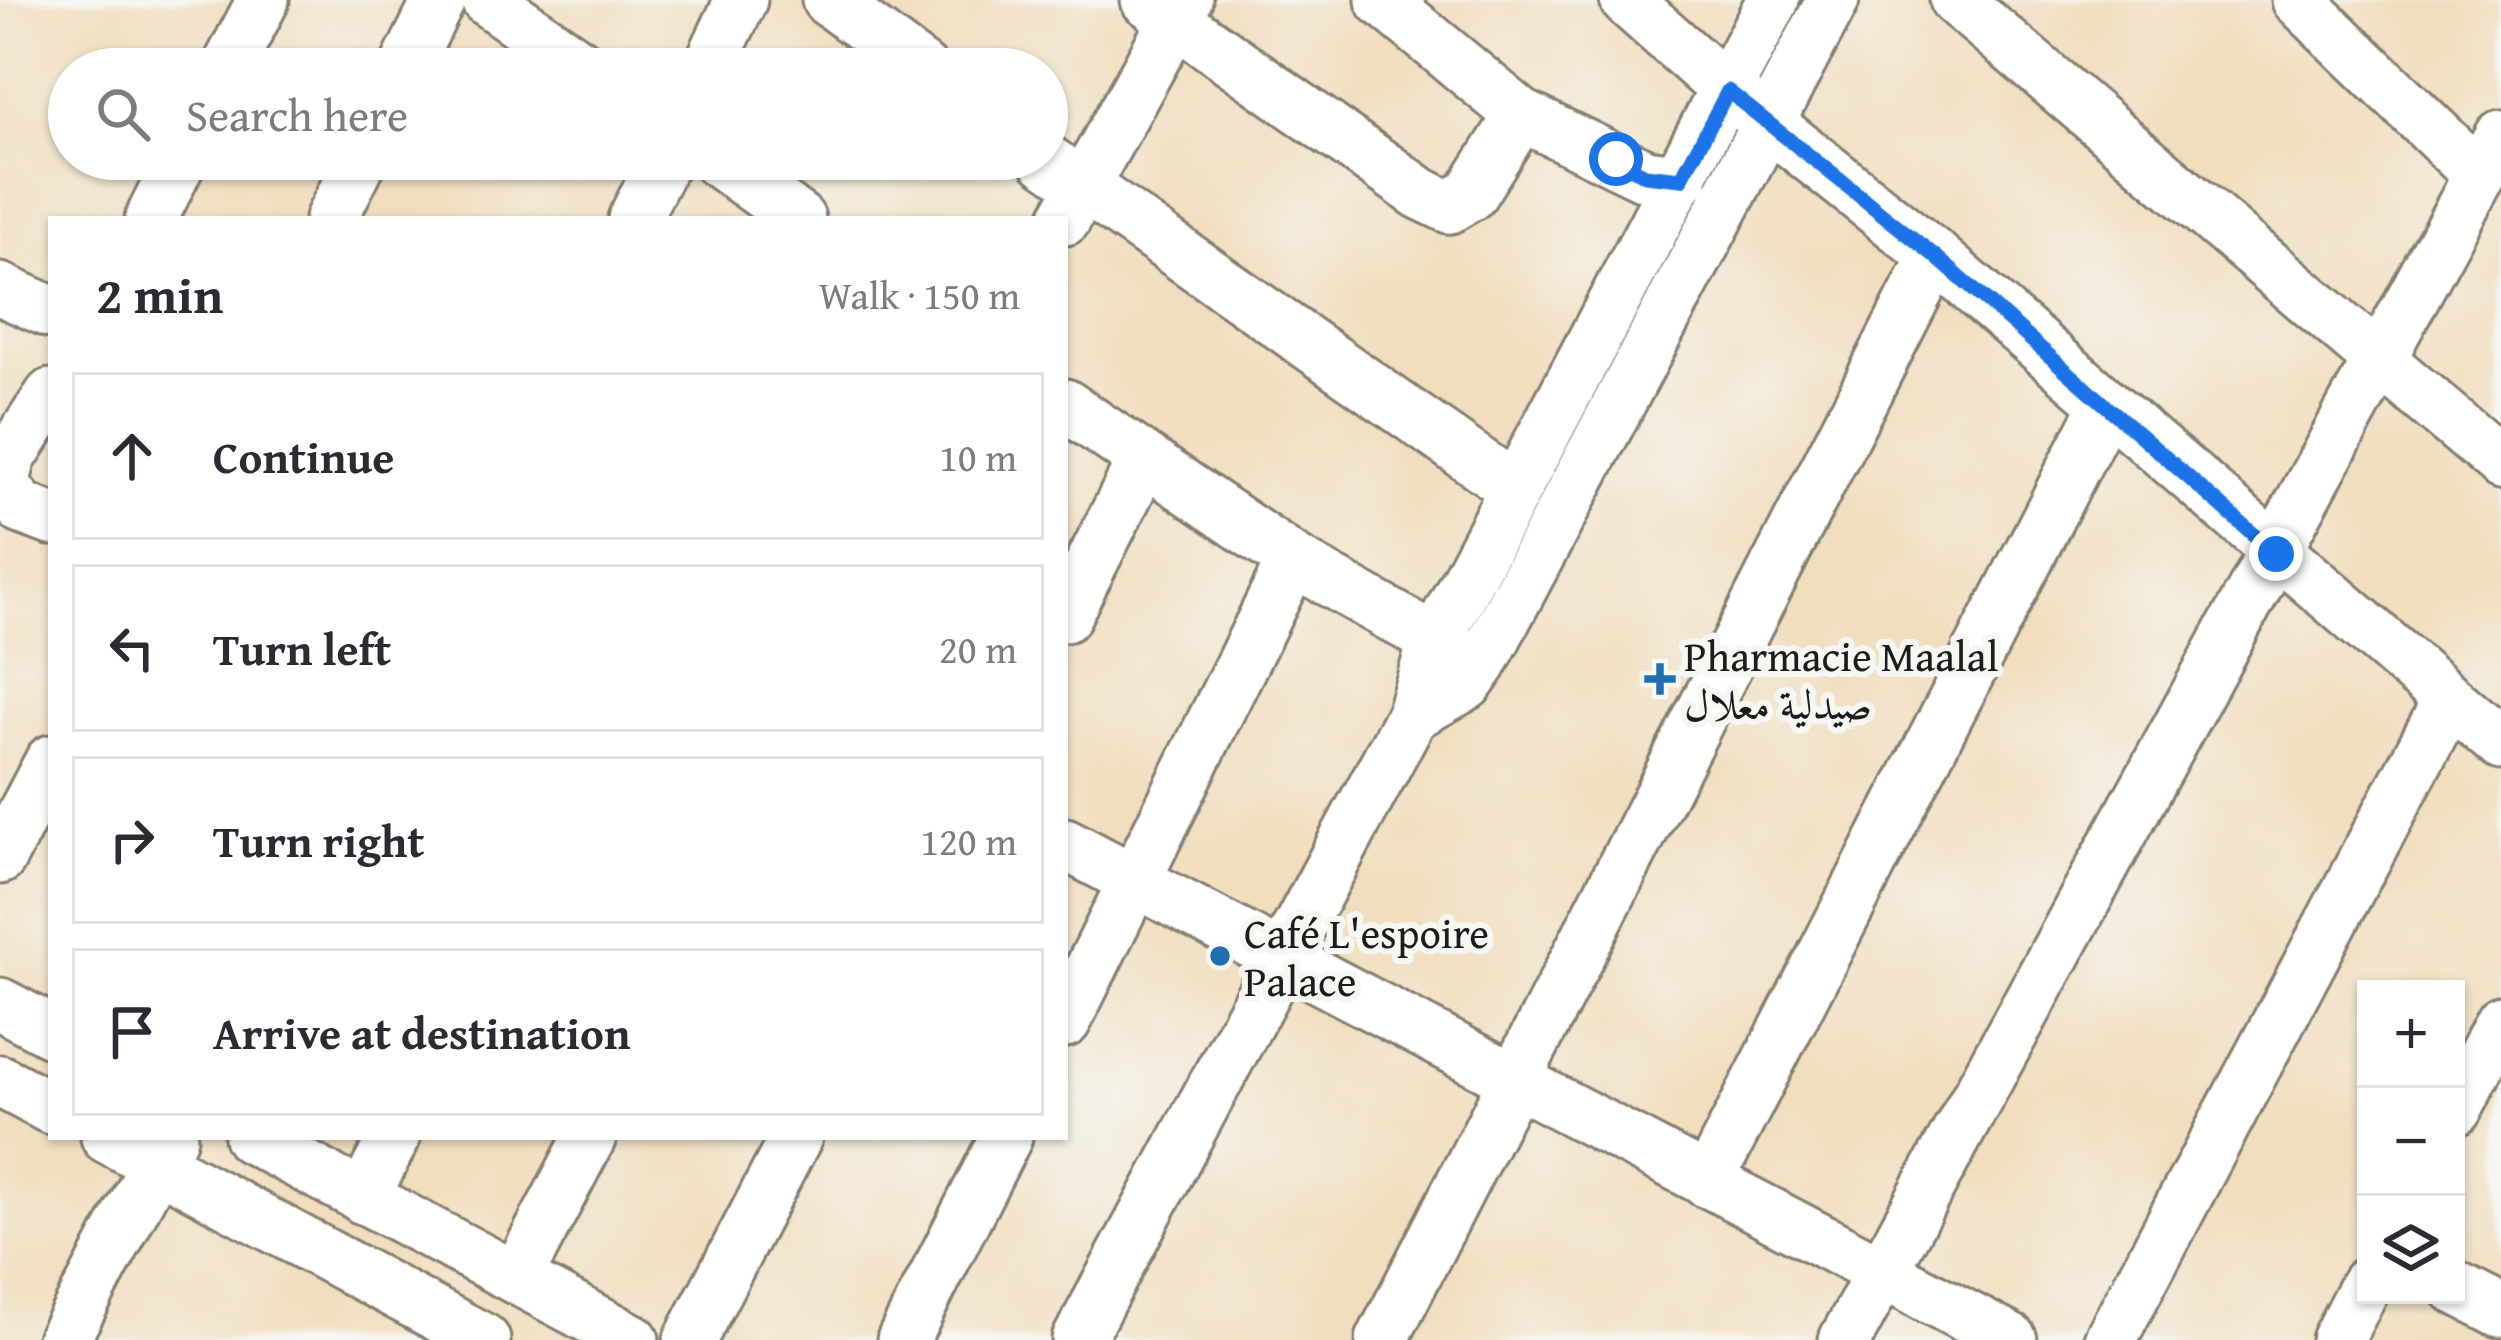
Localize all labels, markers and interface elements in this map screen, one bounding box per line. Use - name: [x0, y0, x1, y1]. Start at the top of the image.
- search box: [48, 48, 1068, 180]
- icon: search: [90, 81, 156, 147]
- text: Search here: [186, 82, 408, 147]
- route start: [1589, 132, 1643, 186]
- text: 2 min: [96, 257, 223, 332]
- text: Walk · 150 m: [819, 266, 1020, 323]
- icon: ahead: [99, 423, 165, 489]
- text: Continue: [213, 424, 394, 489]
- text: 10 m: [939, 428, 1017, 485]
- route end: [2249, 527, 2303, 581]
- icon: left: [99, 615, 165, 681]
- text: Turn left: [213, 616, 391, 681]
- text: 20 m: [939, 620, 1017, 677]
- place label: Pharmacie Maalal صيدلية معلال: [1684, 625, 1998, 734]
- marker: Pharmacie Maalal صيدلية معلال: [1647, 666, 1673, 692]
- icon: right: [99, 807, 165, 873]
- text: Turn right: [213, 808, 425, 873]
- text: 120 m: [920, 812, 1017, 869]
- place label: Café L'espoire Palace: [1244, 902, 1489, 1011]
- marker: Café L'espoire Palace: [1207, 943, 1233, 969]
- map controls: [2357, 980, 2465, 1304]
- button: +: [2357, 980, 2465, 1088]
- icon: arrive: [99, 999, 165, 1065]
- text: Arrive at destination: [213, 1000, 631, 1065]
- button: −: [2357, 1088, 2465, 1196]
- button: layers: [2357, 1196, 2465, 1304]

